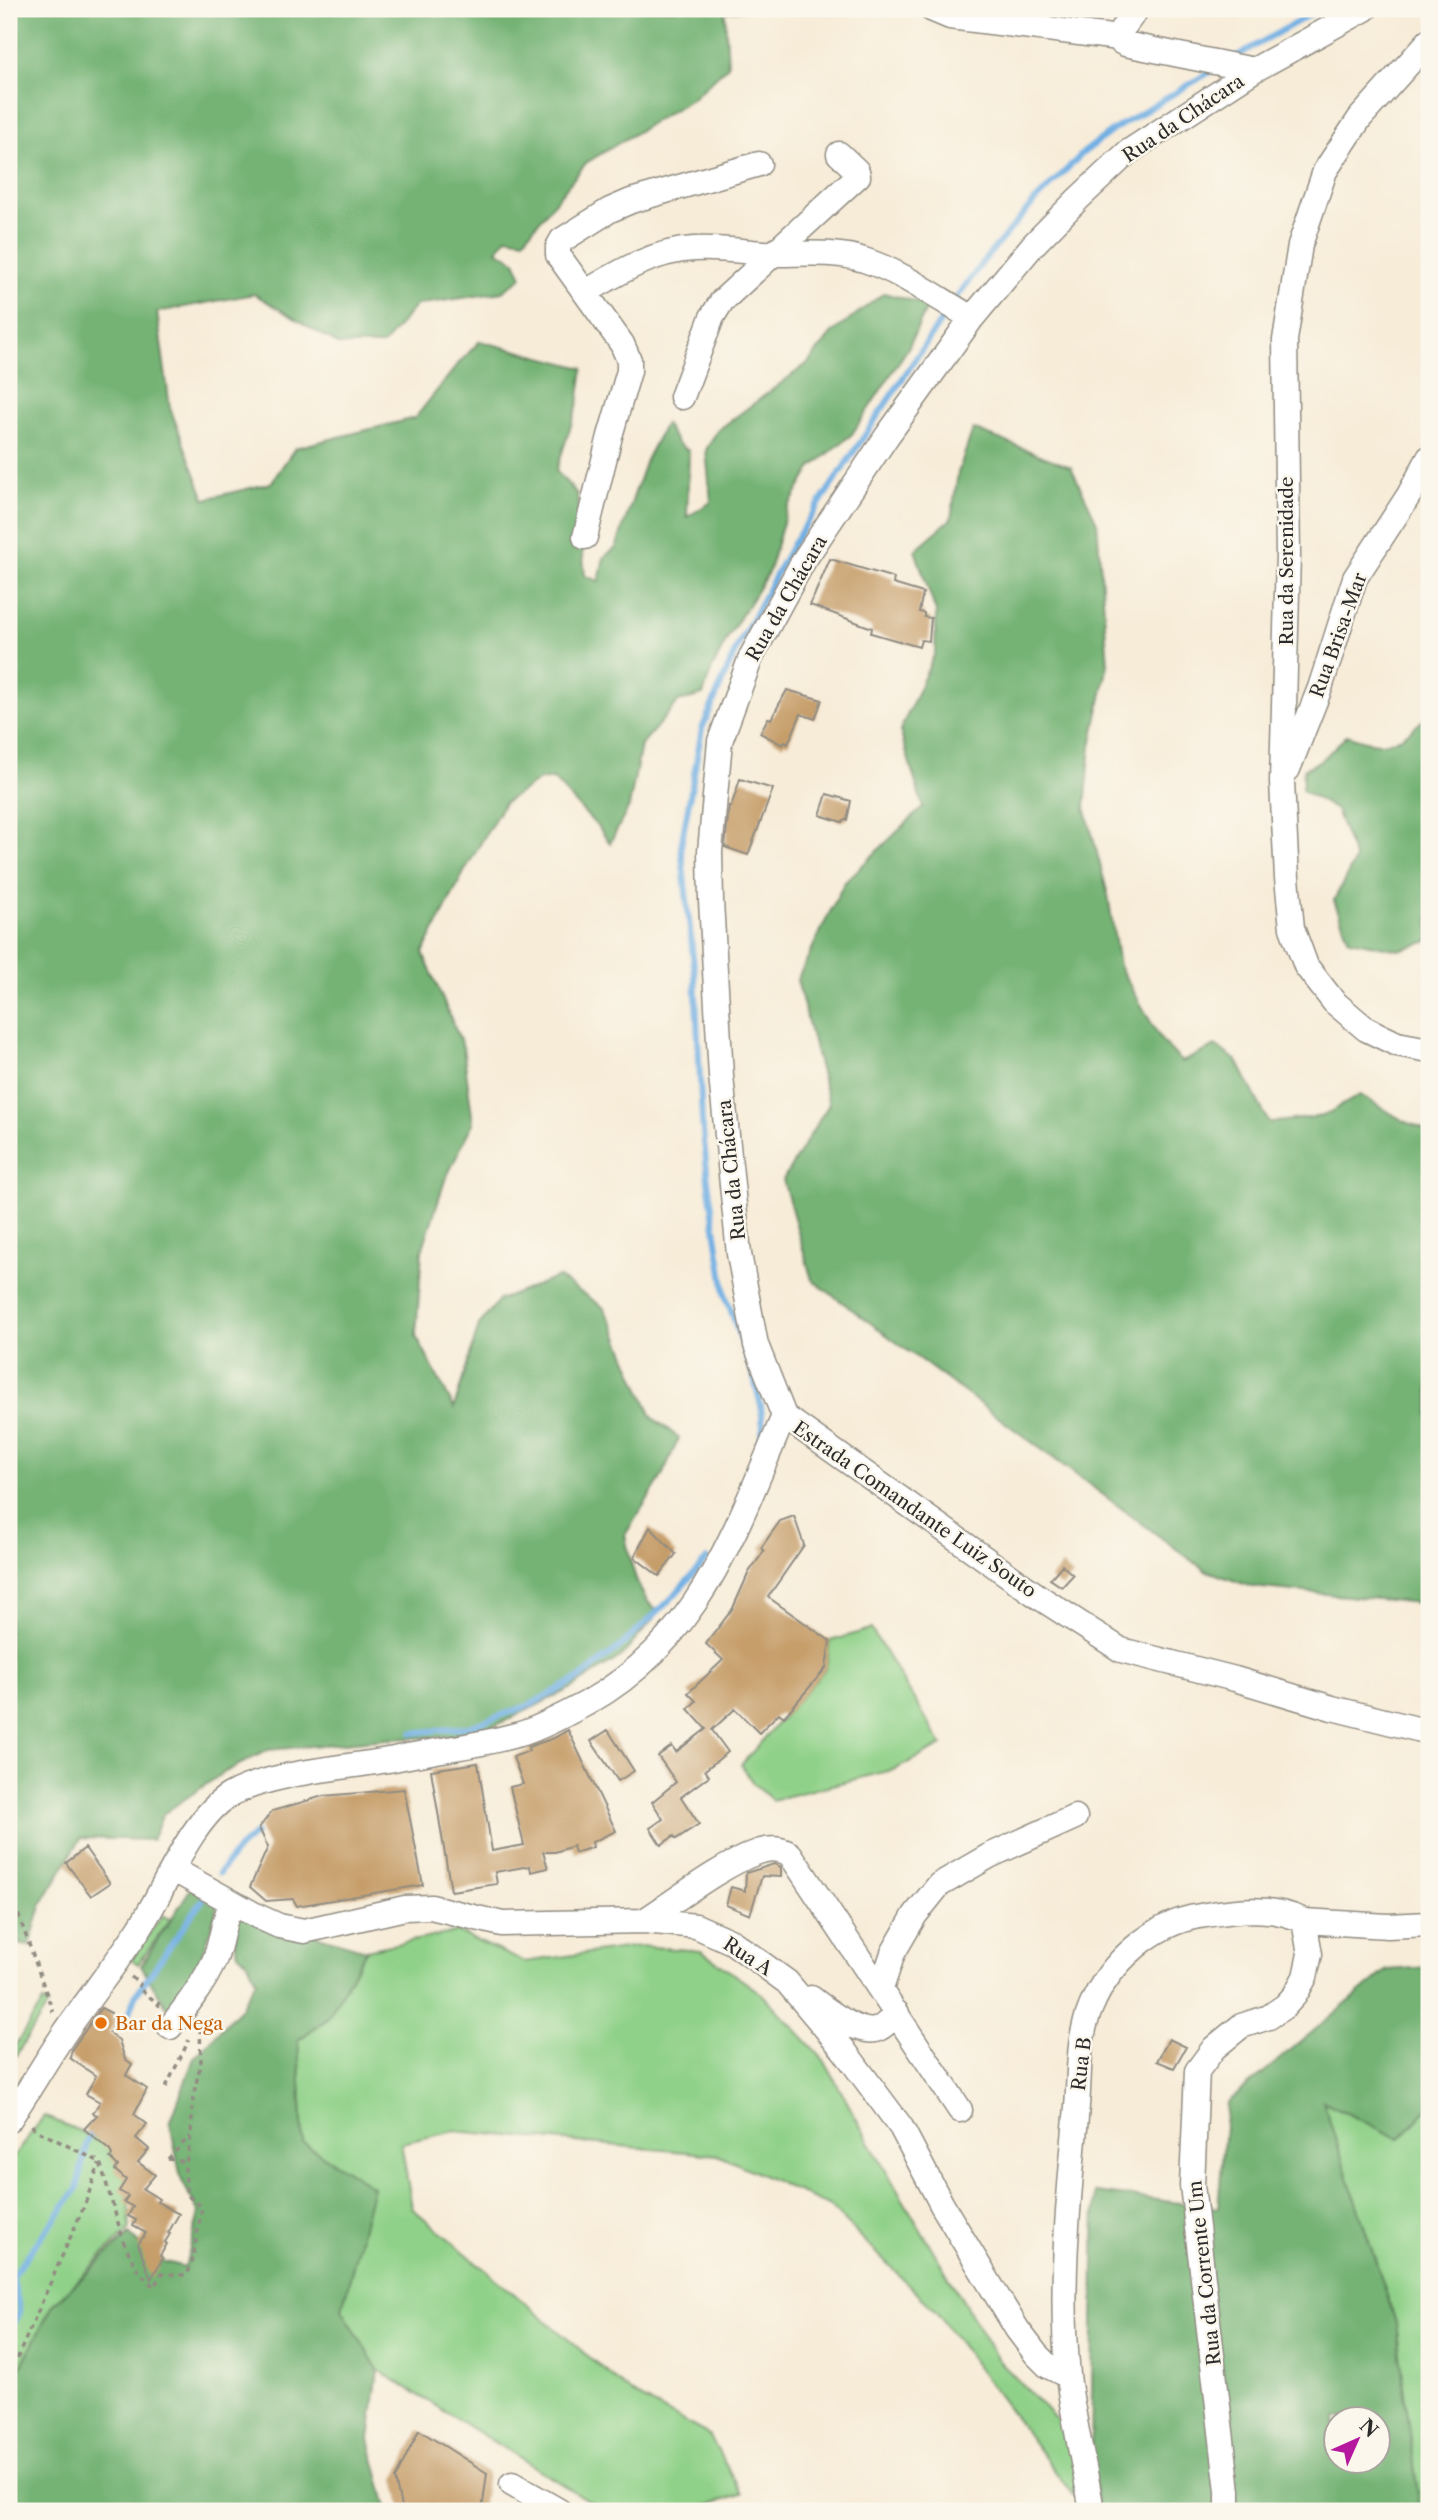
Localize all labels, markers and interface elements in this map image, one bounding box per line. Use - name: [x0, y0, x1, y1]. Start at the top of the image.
- street label: Rua da Chácara: [1118, 69, 1248, 167]
- street label: Rua da Serenidade: [1275, 477, 1298, 645]
- street label: Rua da Chácara: [741, 531, 832, 665]
- street label: Rua Brisa-Mar: [1305, 570, 1372, 701]
- street label: Rua da Chácara: [713, 1098, 750, 1241]
- street label: Estrada Comandante Luiz Souto: [789, 1416, 1041, 1603]
- street label: Rua A: [719, 1932, 777, 1981]
- place label: Bar da Nega: [115, 2012, 223, 2035]
- marker: Bar da Nega: [93, 2015, 109, 2031]
- street label: Rua B: [1067, 2036, 1096, 2092]
- street label: Rua da Corrente Um: [1183, 2179, 1226, 2367]
- north arrow: [1322, 2404, 1392, 2474]
- text: N: [1355, 2414, 1383, 2442]

